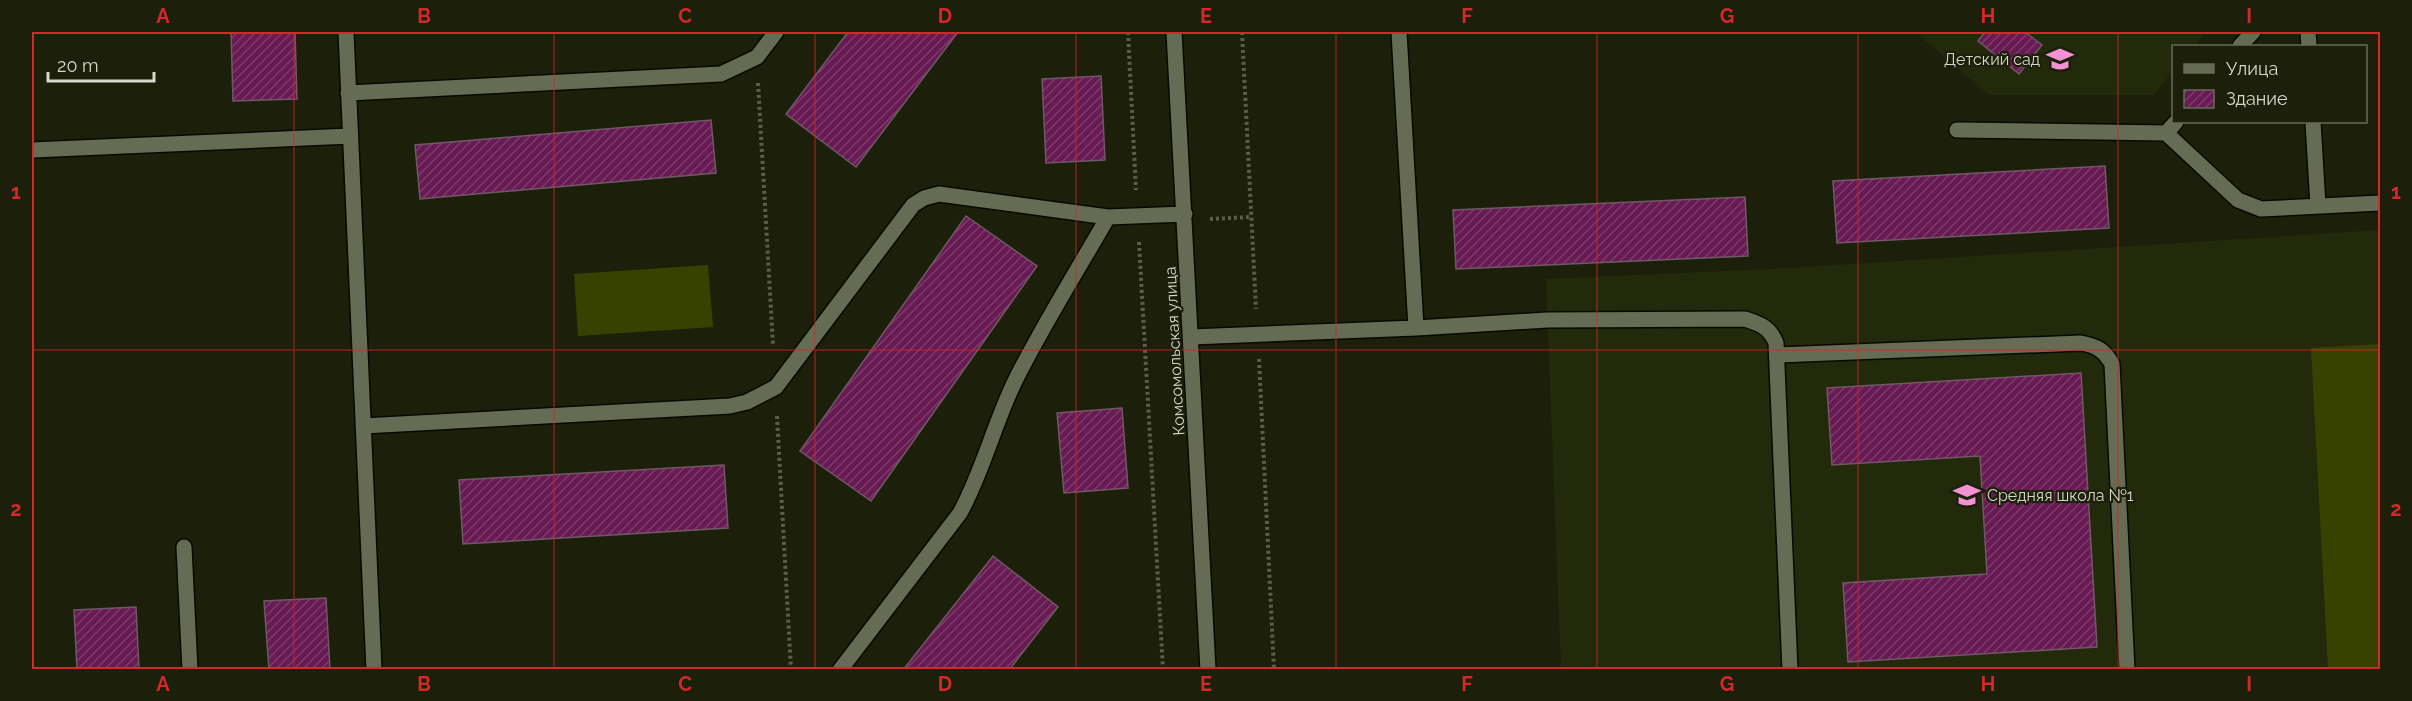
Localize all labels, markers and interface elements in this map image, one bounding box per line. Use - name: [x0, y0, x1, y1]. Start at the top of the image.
- text: A: [156, 4, 170, 28]
- text: B: [417, 4, 431, 28]
- text: C: [678, 4, 692, 28]
- text: D: [938, 4, 952, 28]
- text: E: [1200, 4, 1212, 28]
- text: F: [1461, 4, 1473, 28]
- text: G: [1720, 4, 1734, 28]
- text: H: [1981, 4, 1995, 28]
- text: I: [2246, 4, 2252, 28]
- school or university icon: Детский сад: [2045, 44, 2075, 74]
- scale bar: [48, 45, 154, 83]
- legend: [2172, 45, 2367, 123]
- place label: Детский сад: [1944, 50, 2040, 69]
- text: 20 m: [57, 55, 99, 76]
- text: Улица: [2226, 58, 2278, 79]
- text: Здание: [2226, 88, 2288, 109]
- text: 1: [11, 180, 21, 204]
- text: 1: [2391, 180, 2401, 204]
- street label: Комсомольская улица: [1161, 266, 1188, 436]
- school or university icon: Средняя школа №1: [1952, 480, 1982, 510]
- place label: Средняя школа №1: [1987, 486, 2134, 505]
- text: 2: [10, 497, 22, 521]
- text: 2: [2390, 497, 2402, 521]
- text: A: [156, 672, 170, 696]
- text: B: [417, 672, 431, 696]
- text: C: [678, 672, 692, 696]
- text: D: [938, 672, 952, 696]
- text: E: [1200, 672, 1212, 696]
- text: F: [1461, 672, 1473, 696]
- text: G: [1720, 672, 1734, 696]
- text: H: [1981, 672, 1995, 696]
- text: I: [2246, 672, 2252, 696]

